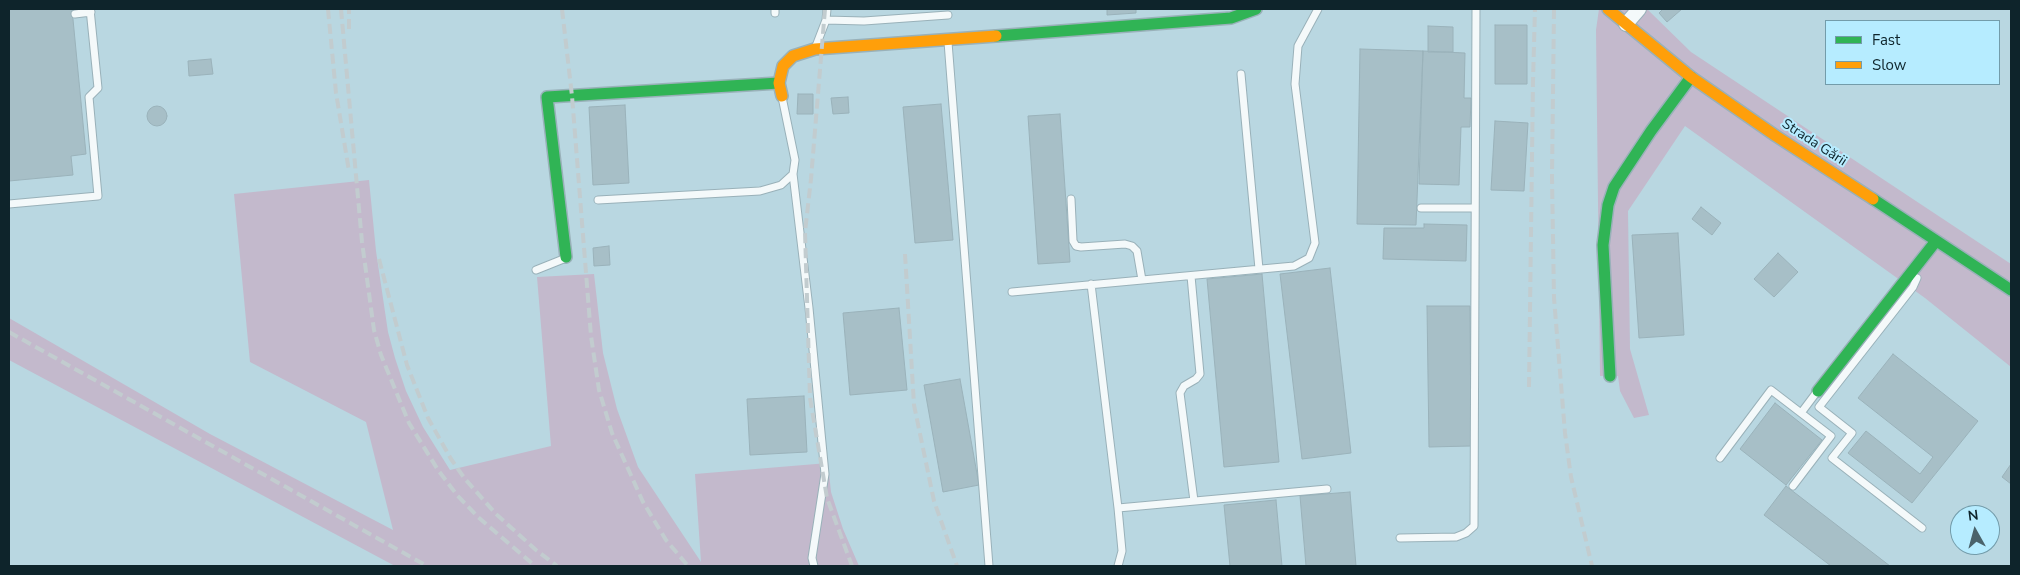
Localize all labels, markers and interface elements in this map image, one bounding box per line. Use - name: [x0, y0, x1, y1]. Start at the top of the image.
- legend: [1825, 20, 2000, 85]
- text: Fast: [1872, 30, 1900, 50]
- text: Slow: [1872, 55, 1906, 75]
- street label: Strada Gării: [1778, 116, 1850, 170]
- north arrow: [1950, 505, 2000, 555]
- text: N: [1967, 506, 1980, 526]

